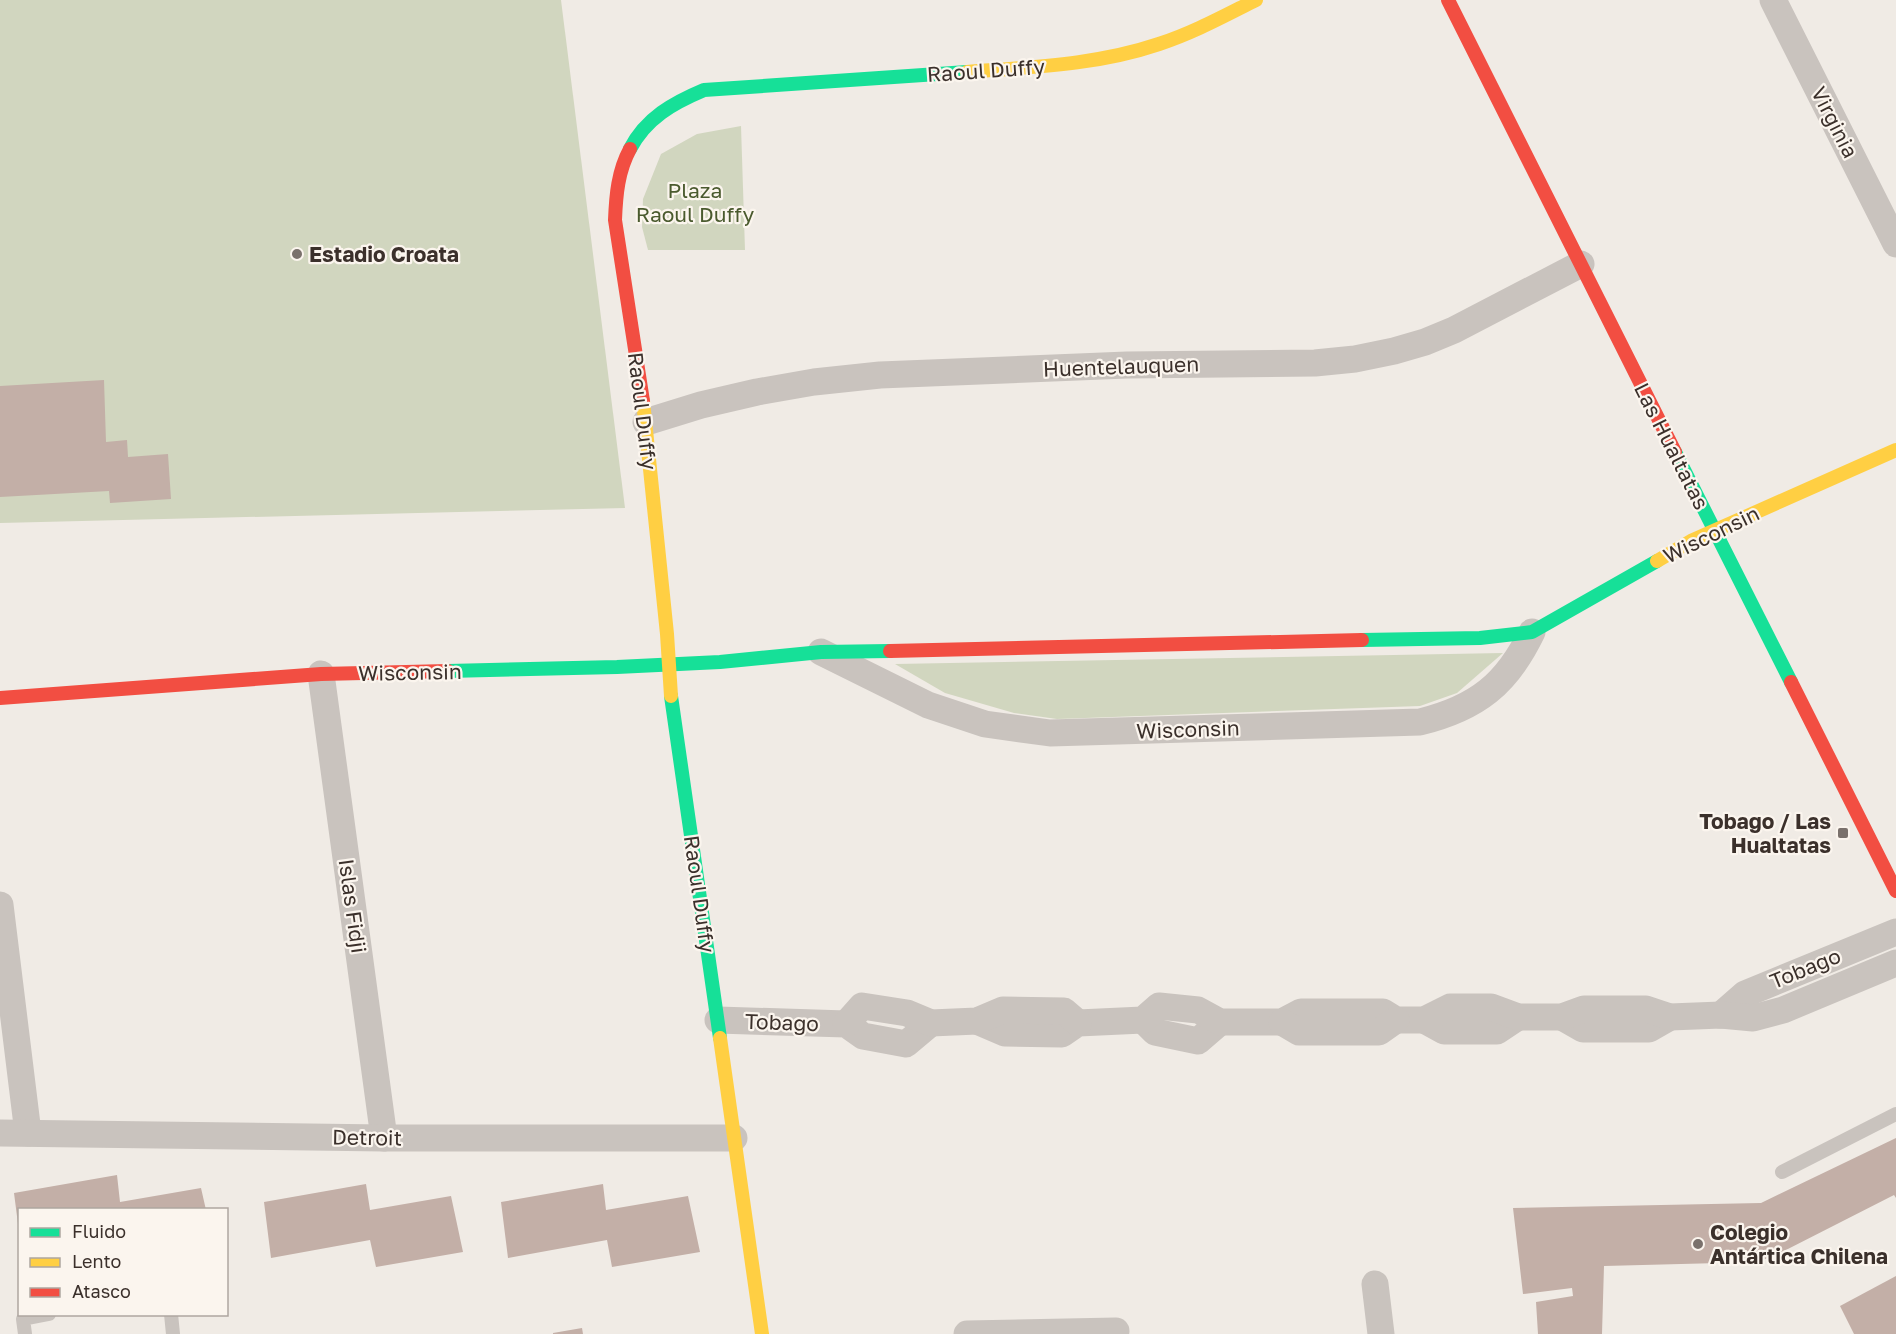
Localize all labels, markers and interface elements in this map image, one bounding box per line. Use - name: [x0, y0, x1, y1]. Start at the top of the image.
- street label: Raoul Duffy: [926, 53, 1046, 87]
- street label: Virginia: [1806, 82, 1864, 162]
- park label: Plaza Raoul Duffy: [636, 177, 754, 227]
- place label: Estadio Croata: [309, 241, 459, 267]
- marker: Estadio Croata: [290, 247, 304, 261]
- street label: Huentelauquen: [1043, 350, 1199, 382]
- street label: Raoul Duffy: [623, 351, 663, 472]
- street label: Las Hualtatas: [1629, 378, 1715, 514]
- street label: Wisconsin: [1659, 500, 1763, 568]
- street label: Wisconsin: [358, 658, 462, 686]
- street label: Wisconsin: [1136, 714, 1240, 744]
- place label: Tobago / Las Hualtatas: [1699, 808, 1831, 858]
- marker: Tobago / Las Hualtatas: [1836, 826, 1850, 840]
- street label: Raoul Duffy: [679, 834, 721, 955]
- street label: Islas Fidji: [334, 857, 372, 955]
- street label: Tobago: [1766, 942, 1844, 994]
- street label: Tobago: [745, 1008, 819, 1036]
- street label: Detroit: [332, 1123, 402, 1151]
- legend: [18, 1208, 228, 1316]
- place label: Colegio Antártica Chilena: [1710, 1219, 1888, 1269]
- text: Fluido: [72, 1220, 126, 1242]
- marker: Colegio Antártica Chilena: [1691, 1237, 1705, 1251]
- text: Lento: [72, 1250, 121, 1272]
- text: Atasco: [72, 1280, 131, 1302]

